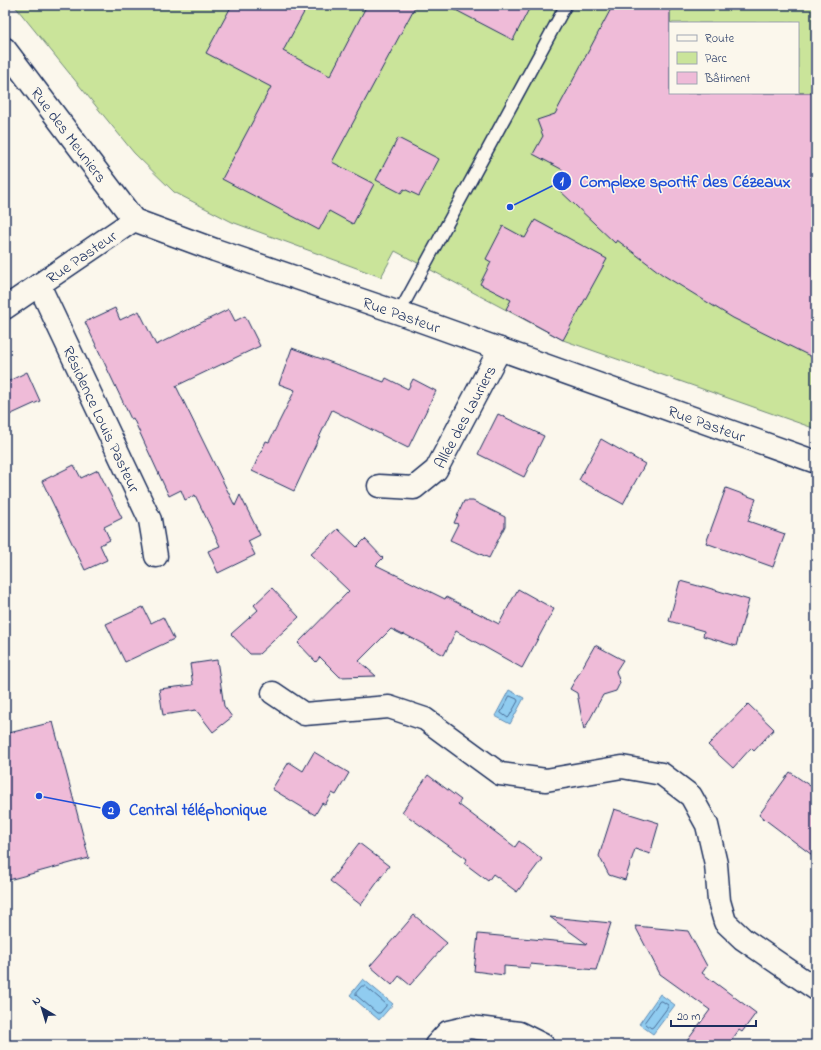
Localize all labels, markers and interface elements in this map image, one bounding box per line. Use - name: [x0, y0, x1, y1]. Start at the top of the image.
- legend: [669, 22, 799, 94]
- text: Route: [705, 30, 735, 48]
- text: Parc: [705, 50, 727, 68]
- text: Bâtiment: [704, 70, 750, 88]
- street label: Rue des Meuniers: [24, 83, 112, 189]
- callout: Complexe sportif des Cézeaux: [552, 166, 799, 195]
- text: Complexe sportif des Cézeaux: [579, 170, 791, 195]
- text: 1: [560, 173, 564, 191]
- street label: Rue Pasteur: [42, 225, 122, 291]
- street label: Rue Pasteur: [359, 291, 443, 341]
- street label: Résidence Louis Pasteur: [55, 342, 145, 497]
- street label: Allée des Lauriers: [429, 362, 503, 473]
- street label: Rue Pasteur: [664, 400, 748, 450]
- callout: Central téléphonique: [101, 795, 275, 824]
- text: Central téléphonique: [129, 798, 268, 823]
- text: 2: [107, 802, 114, 820]
- north arrow: [22, 988, 62, 1028]
- text: N: [29, 992, 44, 1010]
- scale bar: [671, 1002, 756, 1028]
- text: 20 m: [677, 1008, 700, 1026]

